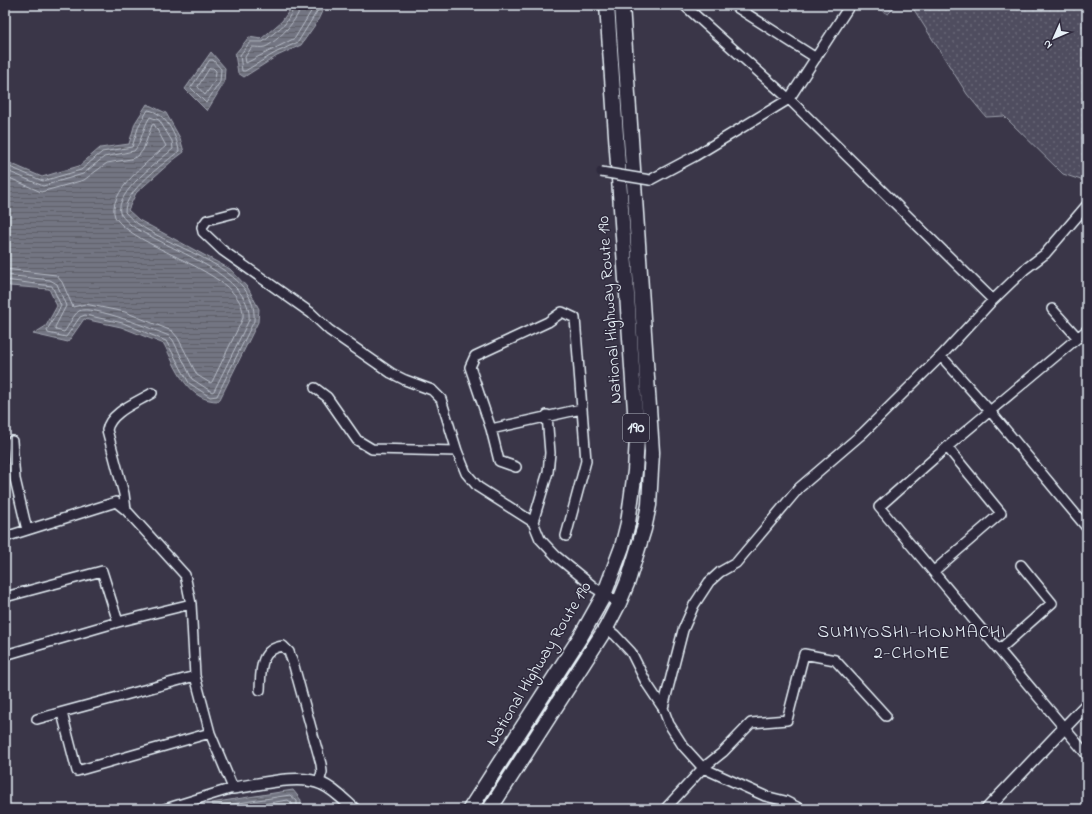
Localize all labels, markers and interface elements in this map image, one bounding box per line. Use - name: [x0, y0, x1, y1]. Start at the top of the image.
- north arrow: [1034, 18, 1074, 58]
- text: N: [1039, 36, 1056, 53]
- street label: National Highway Route 190: [591, 215, 631, 405]
- road number: 190: [623, 414, 649, 442]
- street label: National Highway Route 190: [480, 577, 600, 752]
- district label: SUMIYOSHI-HONMACHI 2-CHOME: [818, 620, 1006, 667]

